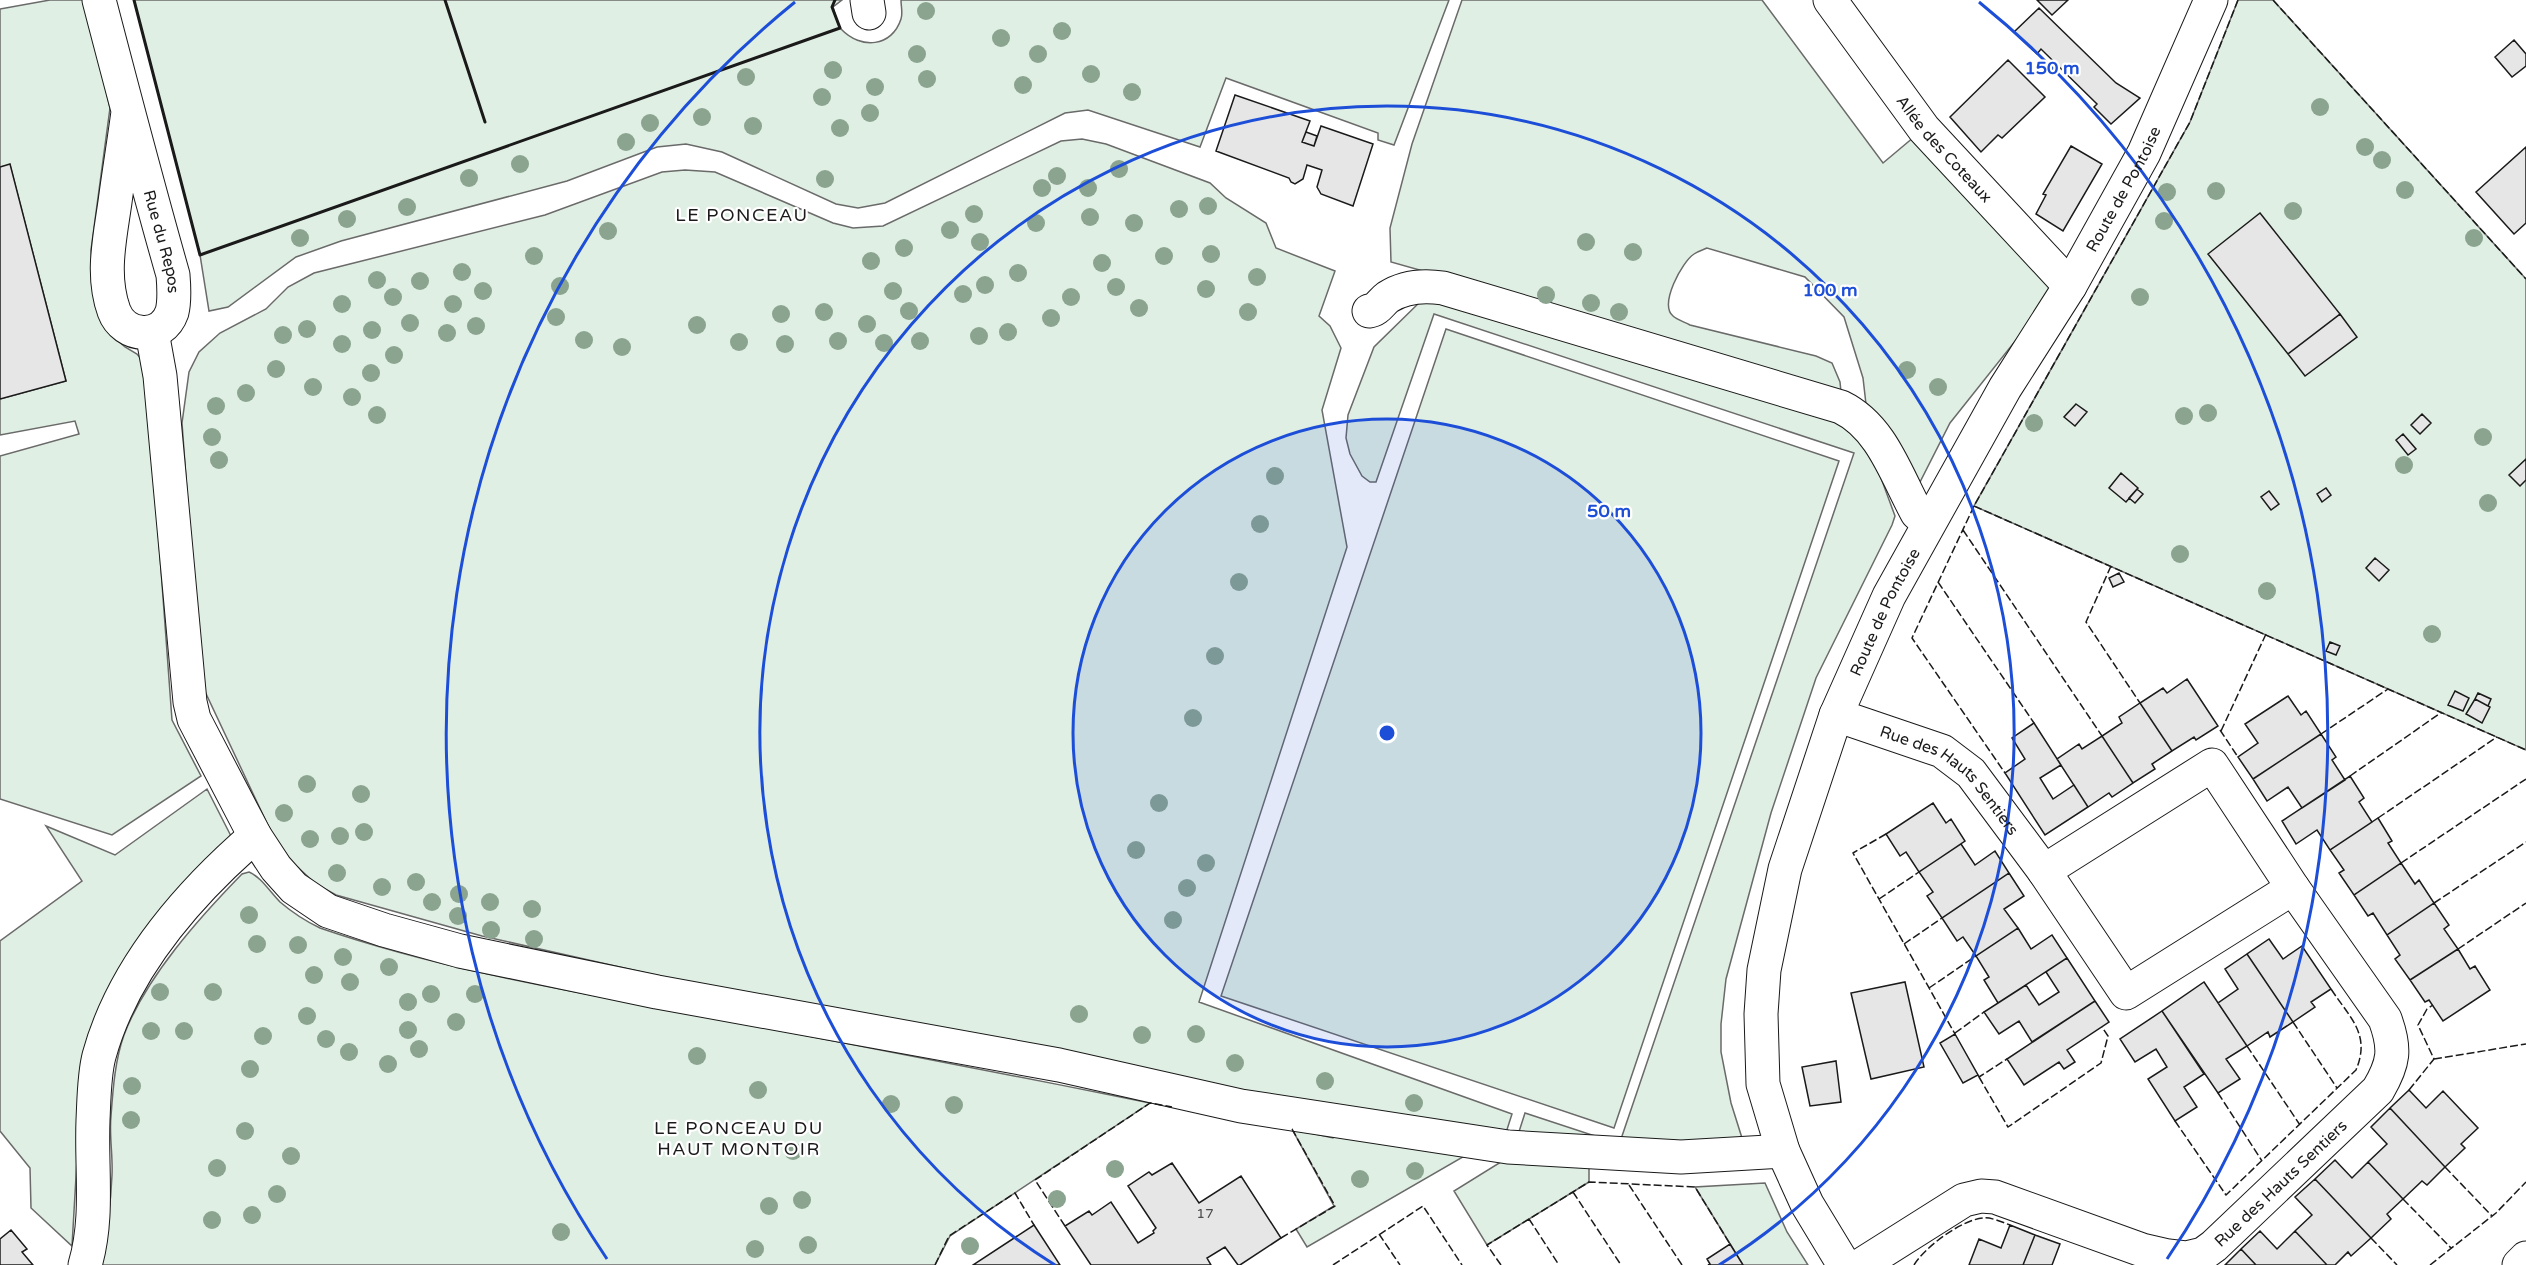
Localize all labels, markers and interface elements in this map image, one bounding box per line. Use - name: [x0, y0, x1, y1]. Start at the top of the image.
- text: 150 m: [2024, 57, 2080, 79]
- street label: Allée des Coteaux: [1892, 92, 1996, 207]
- street label: Route de Pontoise: [2082, 123, 2165, 256]
- street label: Rue du Repos: [139, 188, 183, 294]
- district label: LE PONCEAU: [675, 204, 809, 226]
- text: 100 m: [1802, 279, 1858, 301]
- text: 50 m: [1587, 500, 1631, 522]
- street label: Route de Pontoise: [1846, 545, 1925, 679]
- street label: Rue des Hauts Sentiers: [1877, 722, 2023, 839]
- centre of rings: [1377, 723, 1397, 743]
- street label: Rue des Hauts Sentiers: [2211, 1116, 2352, 1251]
- district label: LE PONCEAU DU HAUT MONTOIR: [654, 1117, 824, 1160]
- house number: 17: [1196, 1205, 1214, 1222]

